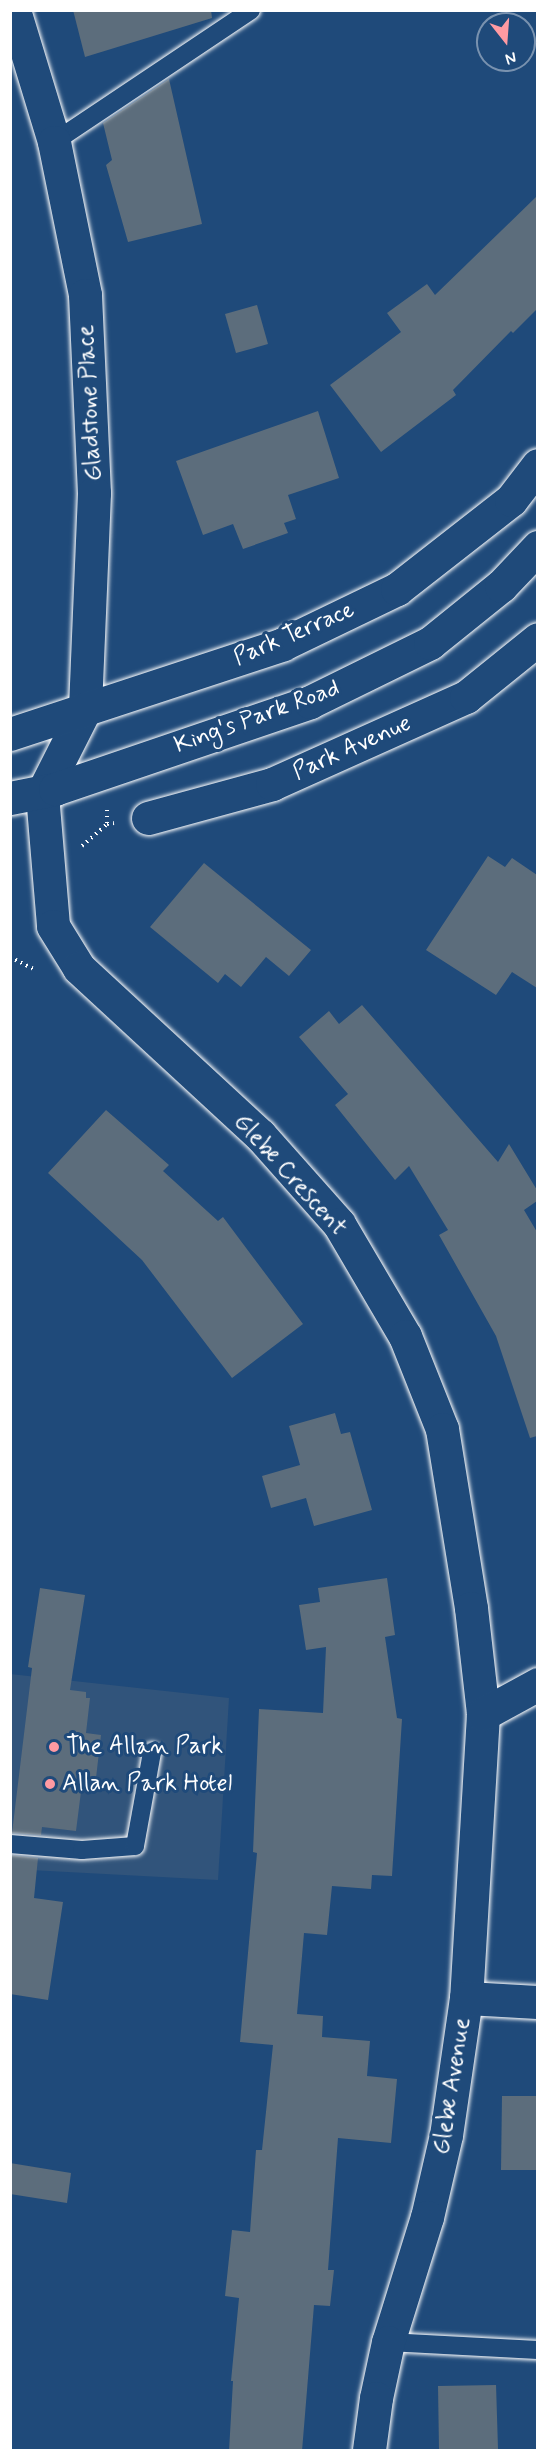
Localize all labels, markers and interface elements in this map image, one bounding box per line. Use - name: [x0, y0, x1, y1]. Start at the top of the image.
- north arrow: [476, 12, 536, 72]
- text: N: [503, 46, 519, 69]
- street label: Gladstone Place: [72, 325, 108, 481]
- street label: Park Terrace: [229, 596, 359, 672]
- street label: King's Park Road: [171, 674, 343, 760]
- street label: Park Avenue: [287, 709, 417, 787]
- street label: Glebe Crescent: [227, 1108, 353, 1242]
- place label: The Allan Park: [66, 1733, 221, 1761]
- marker: The Allan Park: [47, 1740, 61, 1754]
- place label: Allan Park Hotel: [62, 1770, 229, 1798]
- marker: Allan Park Hotel: [43, 1777, 57, 1791]
- street label: Glebe Avenue: [427, 2015, 477, 2157]

